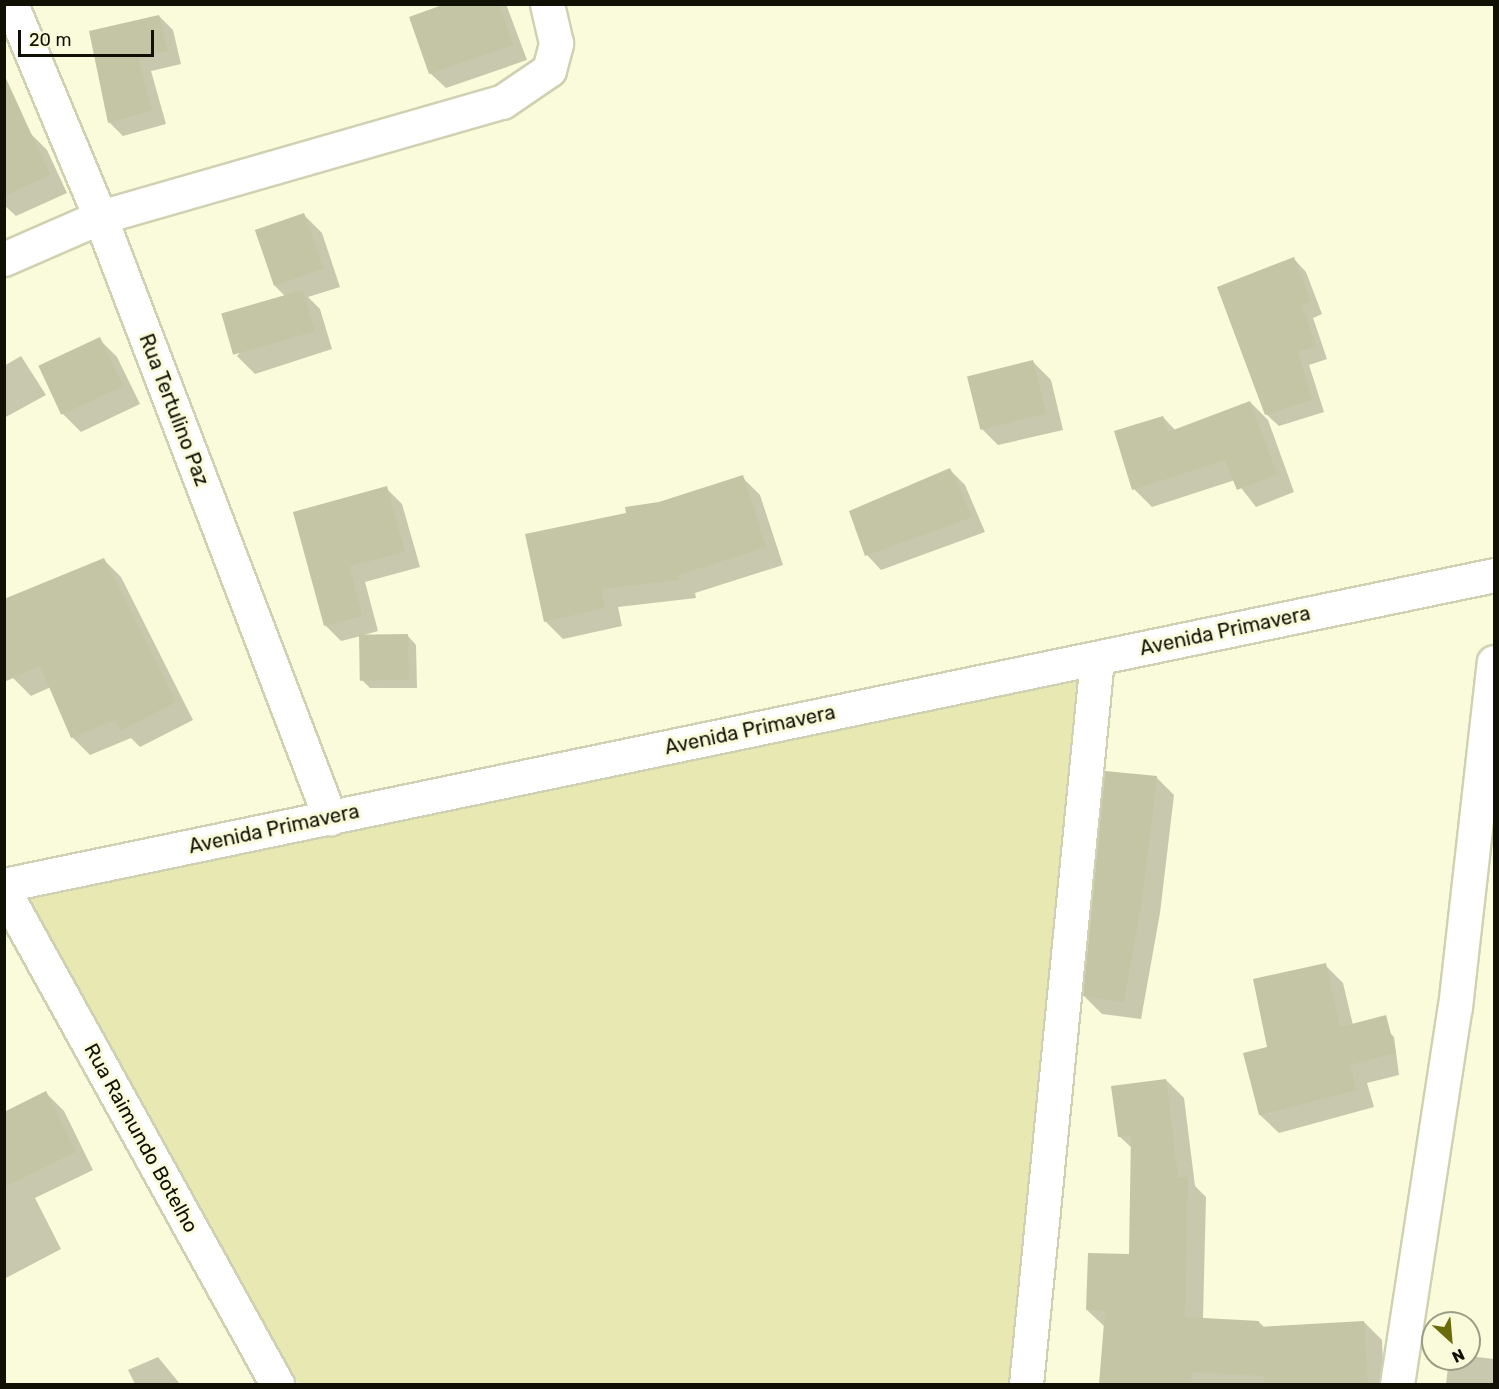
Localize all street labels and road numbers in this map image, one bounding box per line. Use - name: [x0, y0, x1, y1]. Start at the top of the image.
- street label: Rua Tertulino Paz: [134, 330, 214, 490]
- street label: Avenida Primavera: [1138, 601, 1312, 661]
- street label: Avenida Primavera: [663, 700, 837, 760]
- street label: Avenida Primavera: [187, 799, 361, 859]
- street label: Rua Raimundo Botelho: [79, 1039, 203, 1237]

